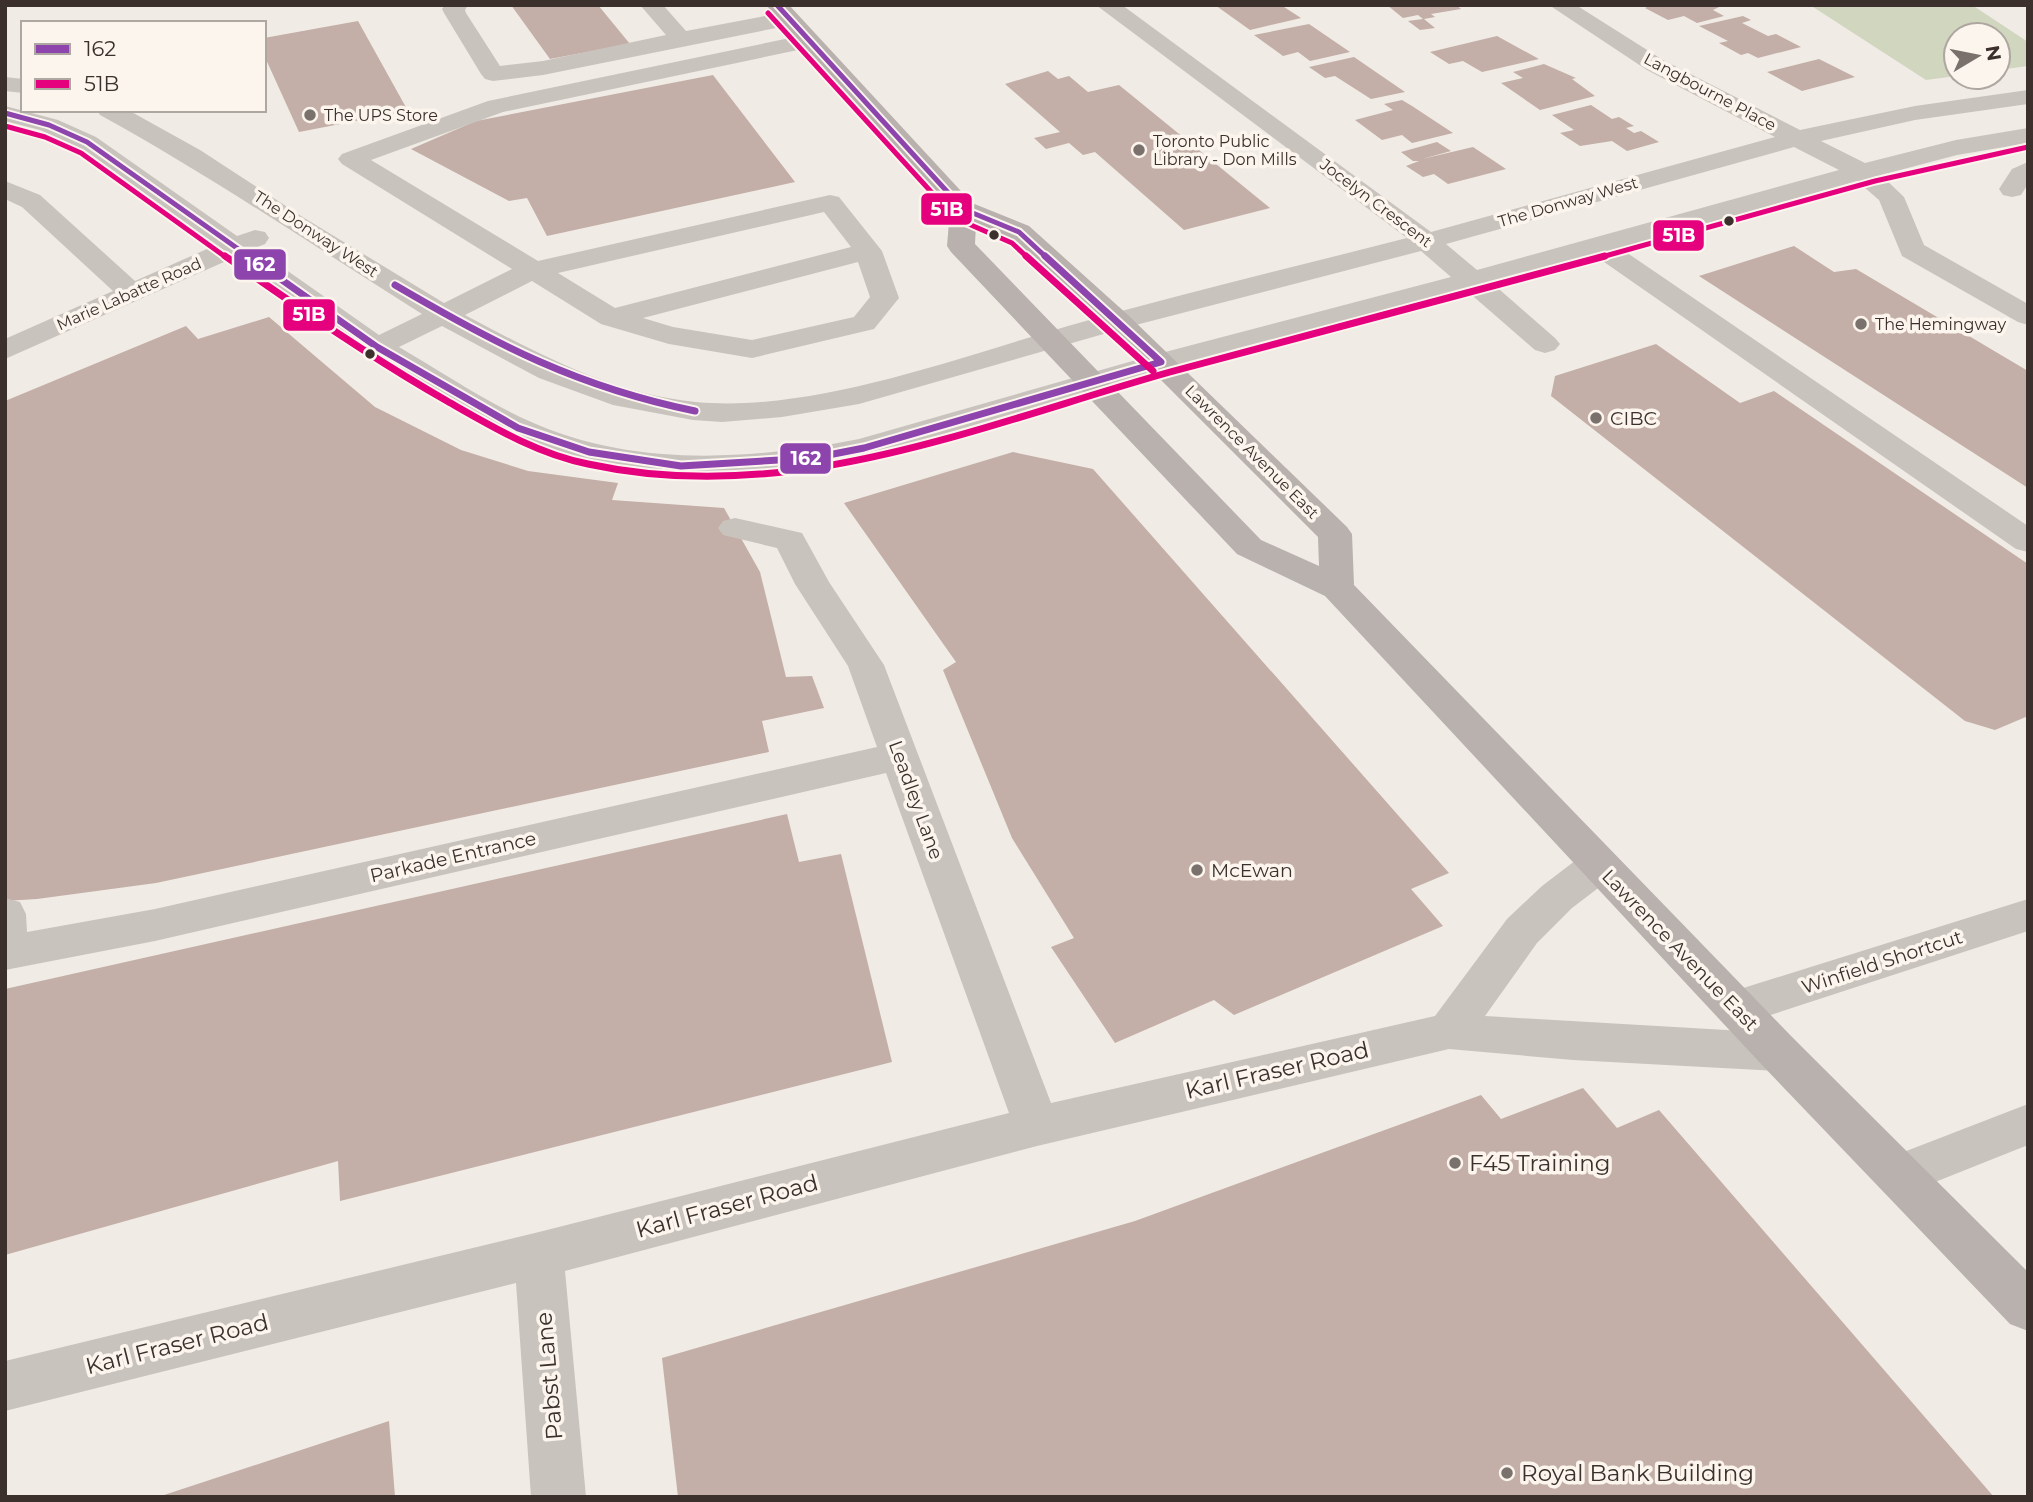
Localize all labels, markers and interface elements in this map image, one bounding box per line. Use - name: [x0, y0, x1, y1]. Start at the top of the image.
- legend: [21, 21, 266, 112]
- north arrow: [1942, 21, 2012, 91]
- text: 162: [84, 36, 116, 61]
- text: N: [1981, 44, 2006, 63]
- street label: Langbourne Place: [1641, 49, 1779, 135]
- text: 51B: [84, 71, 119, 96]
- place label: The UPS Store: [324, 106, 438, 125]
- marker: The UPS Store: [302, 107, 318, 123]
- place label: Toronto Public Library - Don Mills: [1153, 132, 1297, 169]
- marker: Toronto Public Library - Don Mills: [1131, 142, 1147, 158]
- street label: Jocelyn Crescent: [1315, 154, 1436, 252]
- street label: The Donway West: [1496, 173, 1640, 231]
- street label: The Donway West: [250, 187, 382, 282]
- line badge: 51B: [920, 192, 973, 226]
- text: 51B: [930, 198, 964, 221]
- unlabelled marker: [1722, 214, 1736, 228]
- line badge: 51B: [1652, 219, 1705, 252]
- text: 51B: [1662, 224, 1696, 247]
- unlabelled marker: [987, 228, 1001, 242]
- line badge: 162: [233, 248, 287, 281]
- text: 162: [245, 253, 275, 276]
- street label: Marie Labatte Road: [54, 254, 204, 334]
- line badge: 51B: [282, 298, 336, 332]
- text: 51B: [292, 303, 326, 326]
- place label: The Hemingway: [1875, 315, 2006, 334]
- marker: The Hemingway: [1853, 316, 1869, 332]
- unlabelled marker: [363, 347, 377, 361]
- street label: Lawrence Avenue East: [1181, 381, 1323, 523]
- place label: CIBC: [1610, 407, 1657, 430]
- marker: CIBC: [1588, 410, 1604, 426]
- line badge: 162: [779, 442, 832, 475]
- text: 162: [791, 447, 821, 470]
- street label: Leadley Lane: [884, 737, 948, 863]
- street label: Parkade Entrance: [368, 827, 538, 887]
- place label: McEwan: [1211, 859, 1293, 882]
- marker: McEwan: [1189, 862, 1205, 878]
- street label: Lawrence Avenue East: [1597, 865, 1763, 1036]
- street label: Winfield Shortcut: [1799, 925, 1966, 999]
- street label: Karl Fraser Road: [1182, 1035, 1372, 1105]
- place label: F45 Training: [1469, 1149, 1611, 1177]
- marker: F45 Training: [1447, 1155, 1463, 1171]
- street label: Karl Fraser Road: [633, 1168, 821, 1244]
- street label: Karl Fraser Road: [83, 1308, 271, 1380]
- street label: Pabst Lane: [529, 1311, 569, 1441]
- place label: Royal Bank Building: [1521, 1459, 1754, 1487]
- marker: Royal Bank Building: [1499, 1465, 1515, 1481]

